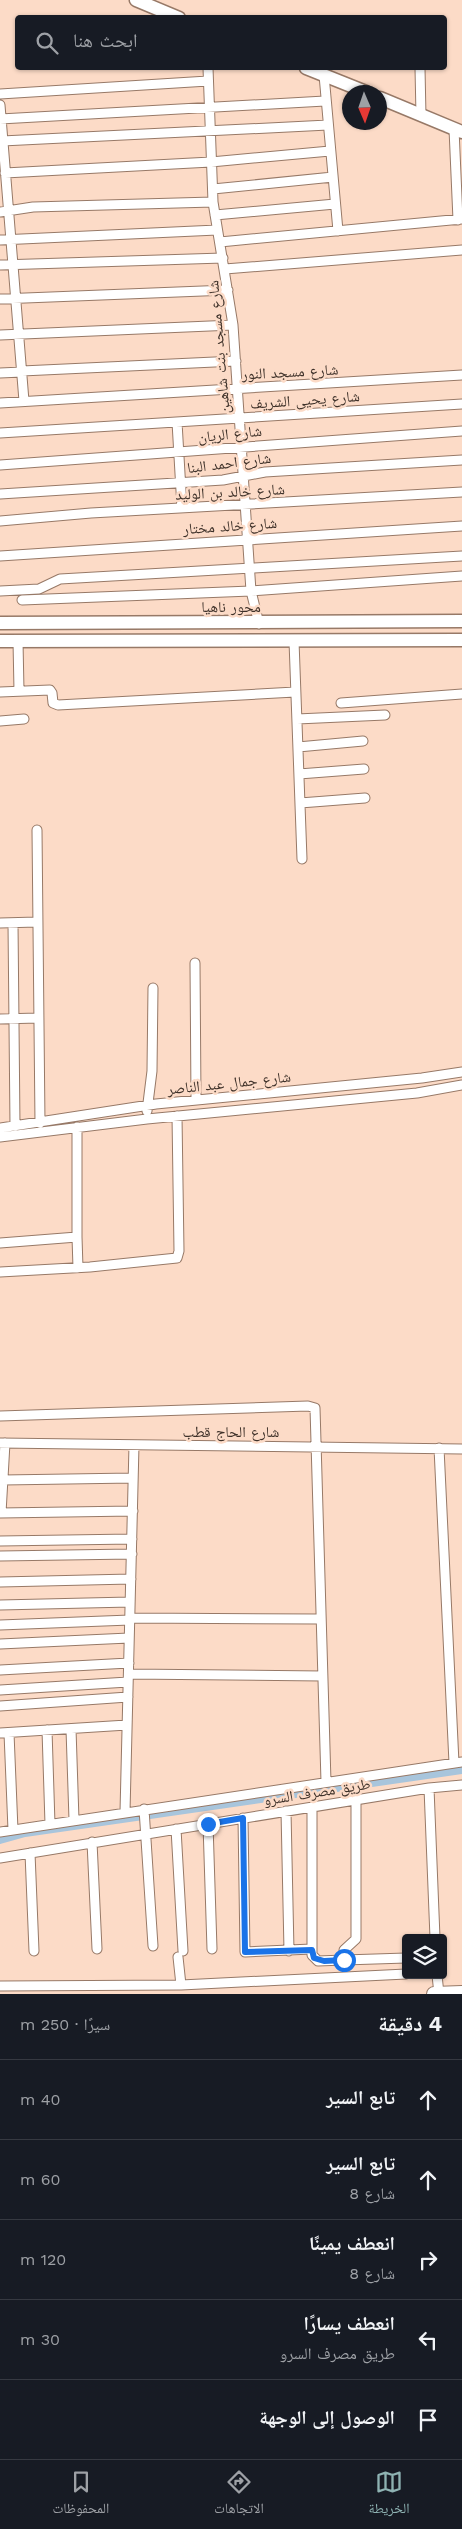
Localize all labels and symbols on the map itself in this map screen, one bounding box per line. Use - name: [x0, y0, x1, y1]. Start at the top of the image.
- north arrow: [342, 85, 387, 130]
- street label: شارع مسجد بنت شاهين: [204, 279, 235, 415]
- street label: شارع مسجد النور: [240, 360, 339, 385]
- street label: شارع يحيى الشريف: [250, 387, 361, 414]
- street label: شارع الريان: [197, 422, 263, 447]
- street label: شارع احمد البنا: [186, 449, 272, 478]
- street label: شارع خالد بن الوليد: [175, 480, 285, 505]
- street label: شارع خالد مختار: [181, 514, 278, 539]
- street label: محور ناهيا: [201, 598, 261, 616]
- street label: شارع جمال عبد الناصر: [165, 1068, 292, 1100]
- street label: شارع الحاج قطب: [183, 1423, 280, 1442]
- street label: طريق مصرف السرو: [262, 1775, 372, 1810]
- route end: [197, 1813, 220, 1836]
- route start: [333, 1949, 356, 1972]

